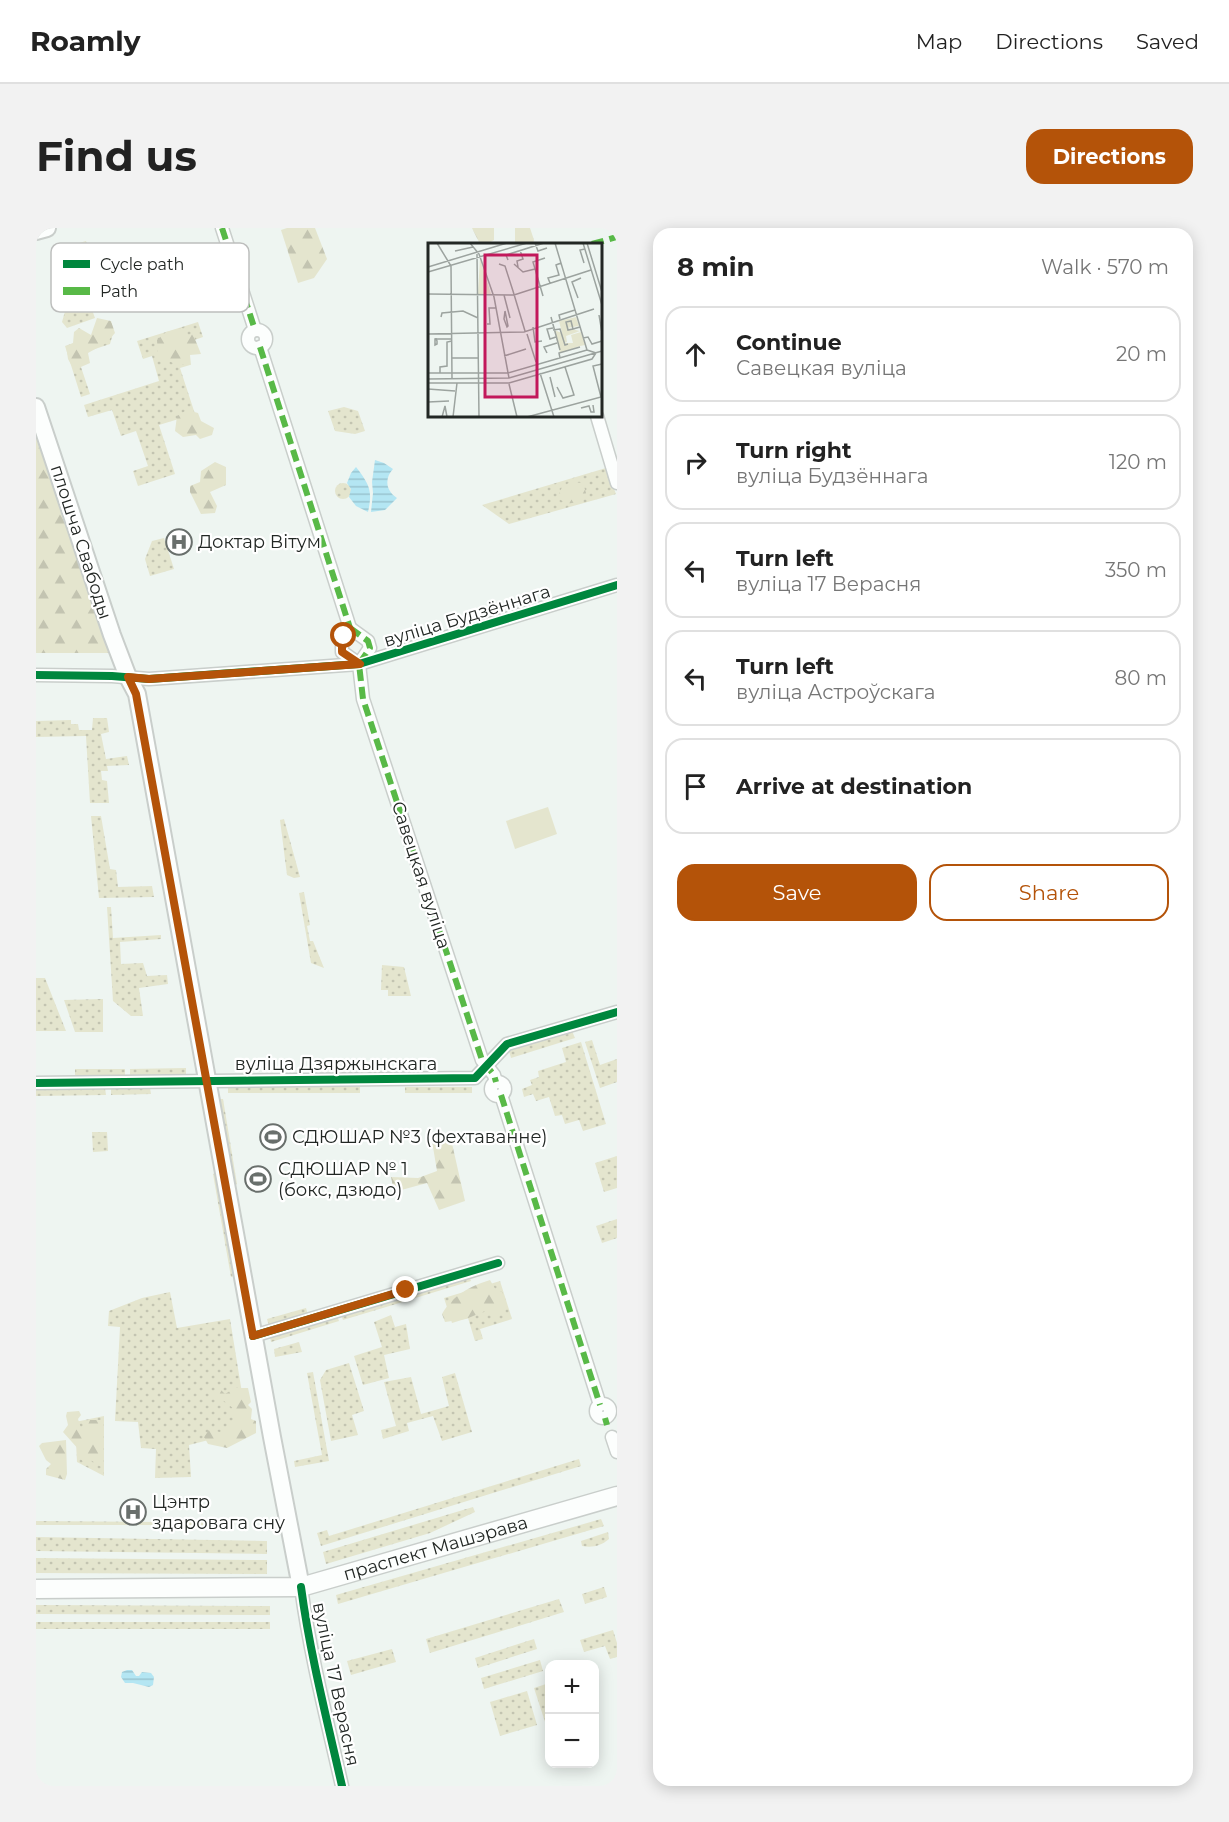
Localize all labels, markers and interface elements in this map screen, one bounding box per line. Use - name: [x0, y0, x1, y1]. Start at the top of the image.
- text: Roamly: [30, 24, 140, 58]
- text: Map: [916, 29, 962, 54]
- text: Directions: [995, 29, 1103, 54]
- text: Saved: [1136, 29, 1199, 54]
- button: Directions: [1026, 129, 1193, 184]
- text: Find us: [36, 130, 197, 182]
- legend: [51, 243, 249, 312]
- inset map: [428, 243, 602, 417]
- text: 8 min: [677, 251, 755, 283]
- text: Cycle path: [100, 255, 184, 274]
- text: Walk · 570 m: [1041, 255, 1169, 279]
- text: Path: [100, 282, 138, 301]
- text: Continue: [736, 329, 842, 356]
- icon: ahead: [679, 338, 712, 371]
- text: 20 m: [1116, 342, 1167, 366]
- text: Савецкая вуліца: [736, 356, 907, 380]
- text: Turn right: [736, 437, 851, 464]
- icon: right: [679, 446, 712, 479]
- text: 120 m: [1109, 450, 1167, 474]
- street label: плошча Свабоды: [46, 462, 116, 622]
- text: вуліца Будзённага: [736, 464, 928, 488]
- hospital icon: Доктар Вітум: [164, 527, 194, 557]
- place label: Доктар Вітум: [198, 531, 321, 553]
- text: Turn left: [736, 545, 834, 572]
- icon: left: [679, 554, 712, 587]
- text: 350 m: [1105, 558, 1167, 582]
- text: вуліца 17 Верасня: [736, 572, 921, 596]
- street label: вуліца Будзённага: [381, 580, 553, 652]
- route start: [330, 622, 356, 648]
- text: Turn left: [736, 653, 834, 680]
- icon: left: [679, 662, 712, 695]
- text: 80 m: [1115, 666, 1167, 690]
- text: вуліца Астроўскага: [736, 680, 935, 704]
- icon: arrive: [679, 770, 712, 803]
- text: Arrive at destination: [736, 773, 972, 800]
- street label: Савецкая вуліца: [387, 799, 455, 951]
- button: Save: [677, 864, 917, 921]
- button: Share: [929, 864, 1169, 921]
- street label: вуліца Дзяржынскага: [235, 1053, 437, 1075]
- sports icon: СДЮШАР №3 (фехтаванне): [258, 1122, 288, 1152]
- place label: СДЮШАР №3 (фехтаванне): [292, 1126, 548, 1148]
- place label: СДЮШАР № 1 (бокс, дзюдо): [278, 1158, 408, 1201]
- sports icon: СДЮШАР № 1 (бокс, дзюдо): [243, 1164, 273, 1194]
- route end: [392, 1276, 418, 1302]
- place label: Цэнтр здаровага сну: [152, 1491, 285, 1534]
- hospital icon: Цэнтр здаровага сну: [118, 1497, 148, 1527]
- street label: праспект Машэрава: [341, 1511, 530, 1585]
- street label: вуліца 17 Верасня: [308, 1600, 364, 1768]
- map controls: [545, 1660, 599, 1768]
- button: +: [545, 1660, 599, 1714]
- button: −: [545, 1714, 599, 1768]

